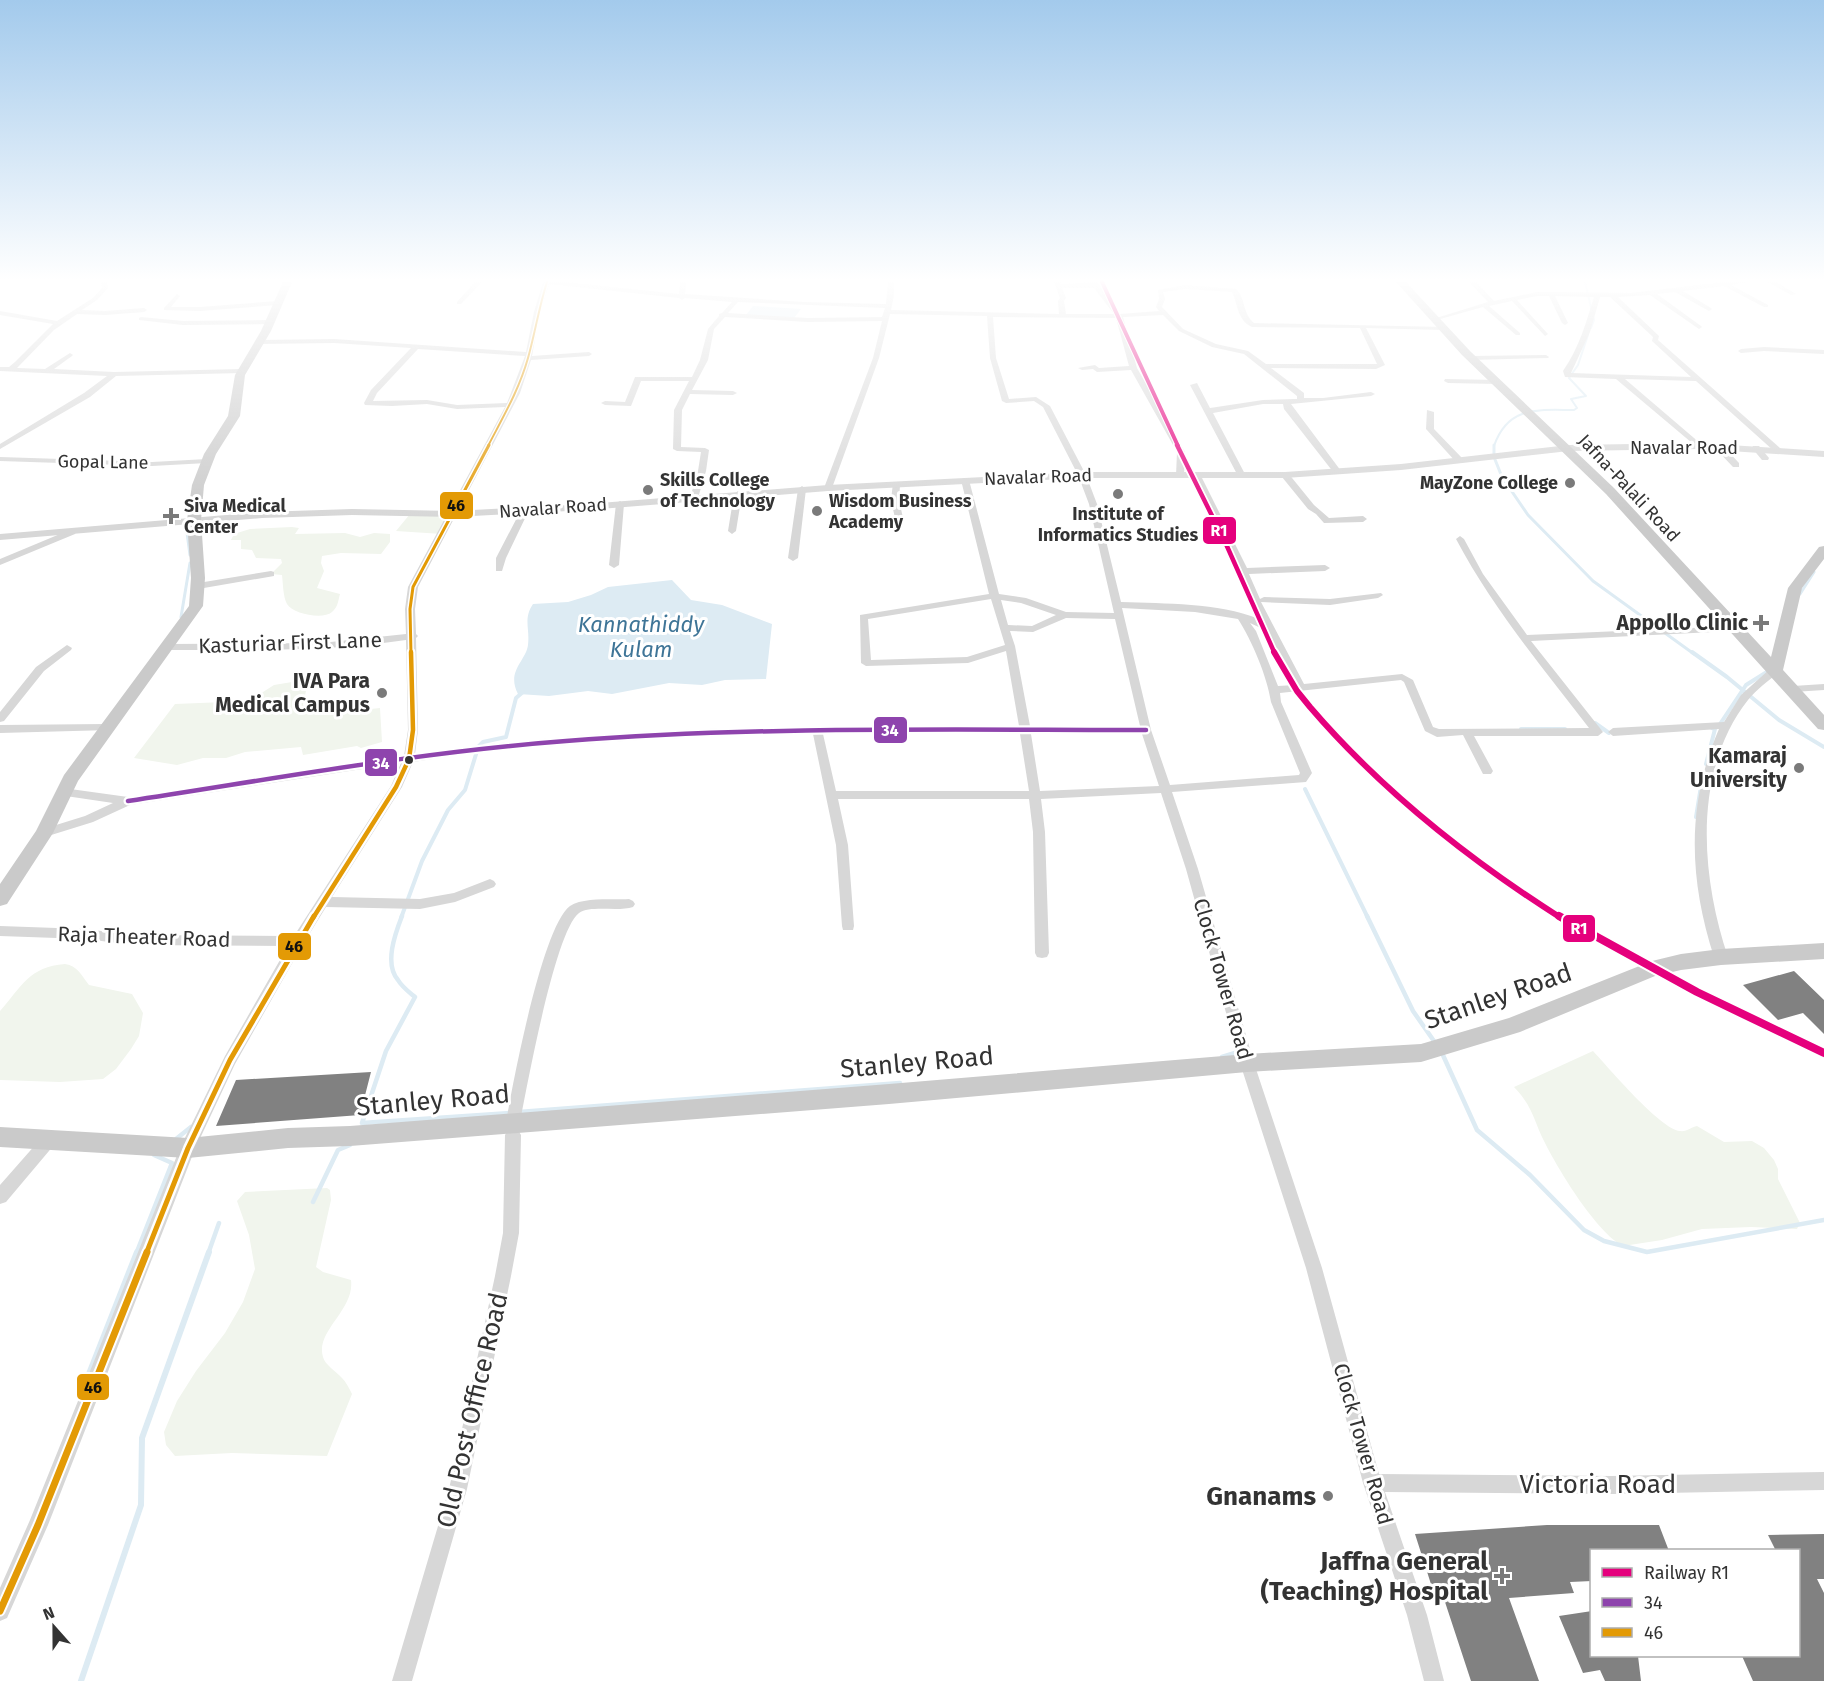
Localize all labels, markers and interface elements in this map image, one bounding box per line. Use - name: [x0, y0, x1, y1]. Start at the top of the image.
- street label: Jafna-Palali Road: [1573, 430, 1685, 546]
- street label: Navalar Road: [1630, 437, 1738, 459]
- street label: Gopal Lane: [57, 450, 149, 474]
- street label: Navalar Road: [984, 464, 1092, 490]
- place label: Skills College of Technology: [660, 469, 775, 512]
- place label: MayZone College: [1420, 472, 1558, 494]
- marker: MayZone College: [1563, 476, 1577, 490]
- marker: Skills College of Technology: [641, 483, 655, 497]
- marker: Institute of Informatics Studies: [1111, 487, 1125, 501]
- place label: Wisdom Business Academy: [828, 490, 972, 533]
- line badge: 46: [439, 491, 474, 520]
- street label: Navalar Road: [498, 493, 608, 523]
- place label: Siva Medical Center: [184, 495, 286, 538]
- text: 46: [447, 496, 465, 515]
- place label: Institute of Informatics Studies: [1038, 503, 1198, 546]
- marker: Wisdom Business Academy: [810, 504, 824, 518]
- marker: Siva Medical Center: [162, 507, 180, 525]
- line badge: R1: [1202, 516, 1237, 545]
- text: R1: [1210, 521, 1228, 540]
- place label: Appollo Clinic: [1616, 610, 1748, 636]
- water label: Kannathiddy Kulam: [578, 611, 705, 663]
- marker: Appollo Clinic: [1752, 614, 1770, 632]
- street label: Kasturiar First Lane: [198, 627, 382, 659]
- place label: IVA Para Medical Campus: [215, 668, 370, 718]
- marker: IVA Para Medical Campus: [375, 686, 389, 700]
- line badge: 34: [873, 716, 908, 744]
- text: 34: [880, 721, 899, 740]
- place label: Kamaraj University: [1690, 743, 1787, 793]
- line badge: 34: [364, 748, 398, 777]
- text: 34: [371, 754, 390, 773]
- unlabelled marker: [403, 754, 415, 766]
- marker: Kamaraj University: [1792, 761, 1806, 775]
- street label: Clock Tower Road: [1188, 895, 1258, 1063]
- line badge: R1: [1562, 914, 1596, 943]
- text: R1: [1570, 919, 1588, 938]
- street label: Raja Theater Road: [57, 921, 231, 953]
- line badge: 46: [277, 932, 312, 961]
- text: 46: [285, 937, 303, 956]
- street label: Stanley Road: [1420, 957, 1576, 1036]
- street label: Stanley Road: [839, 1040, 995, 1085]
- street label: Stanley Road: [355, 1078, 511, 1123]
- street label: Old Post Office Road: [430, 1289, 515, 1531]
- street label: Clock Tower Road: [1328, 1360, 1398, 1528]
- line badge: 46: [76, 1373, 110, 1401]
- text: 46: [84, 1378, 102, 1397]
- street label: Victoria Road: [1520, 1469, 1676, 1500]
- place label: Gnanams: [1206, 1481, 1316, 1512]
- marker: Gnanams: [1321, 1489, 1335, 1503]
- place label: Jaffna General (Teaching) Hospital: [1261, 1546, 1488, 1607]
- legend: [1590, 1549, 1800, 1657]
- text: Railway R1: [1644, 1562, 1729, 1584]
- marker: Jaffna General (Teaching) Hospital: [1493, 1567, 1511, 1585]
- text: 34: [1644, 1592, 1663, 1614]
- north arrow: [24, 1597, 84, 1657]
- text: N: [40, 1603, 57, 1624]
- text: 46: [1644, 1622, 1663, 1644]

